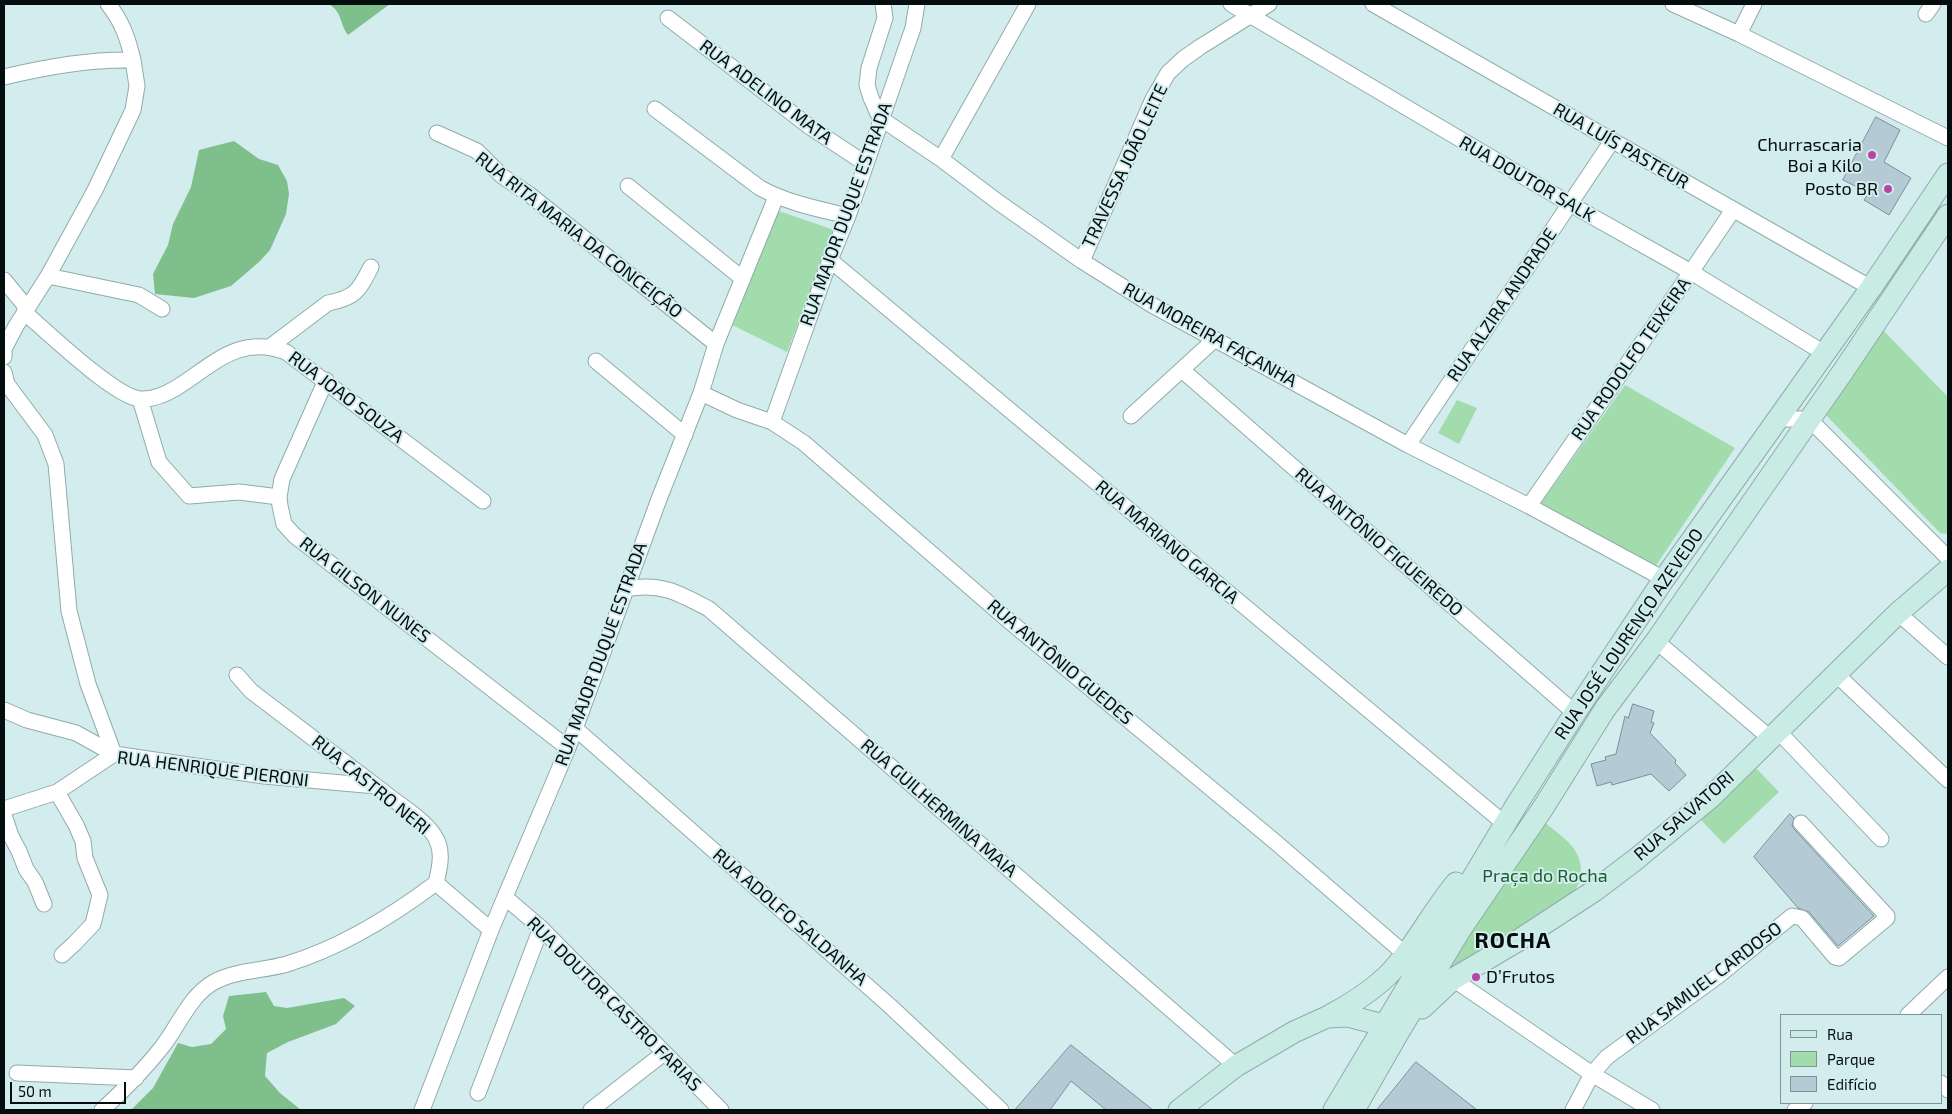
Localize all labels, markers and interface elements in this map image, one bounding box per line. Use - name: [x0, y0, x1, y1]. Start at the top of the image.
- street label: RUA ADELINO MATA: [695, 35, 837, 149]
- street label: TRAVESSA JOÃO LEITE: [1078, 81, 1172, 251]
- street label: RUA LUÍS PASTEUR: [1549, 98, 1693, 194]
- street label: RUA MAJOR DUQUE ESTRADA: [795, 99, 897, 329]
- street label: RUA DOUTOR SALK: [1455, 131, 1599, 227]
- place label: Churrascaria Boi a Kilo: [1757, 134, 1862, 176]
- street label: RUA RITA MARIA DA CONCEIÇÃO: [471, 147, 687, 323]
- marker: Churrascaria Boi a Kilo: [1866, 149, 1878, 161]
- place label: Posto BR: [1805, 178, 1878, 200]
- marker: Posto BR: [1882, 183, 1894, 195]
- street label: RUA ALZIRA ANDRADE: [1443, 224, 1561, 386]
- street label: RUA RODOLFO TEIXEIRA: [1567, 274, 1695, 444]
- street label: RUA MOREIRA FAÇANHA: [1119, 278, 1301, 392]
- street label: RUA JOAO SOUZA: [284, 347, 408, 447]
- street label: RUA ANTÔNIO FIGUEIREDO: [1291, 463, 1467, 621]
- street label: RUA MARIANO GARCIA: [1091, 476, 1243, 608]
- street label: RUA JOSÉ LOURENÇO AZEVEDO: [1550, 524, 1708, 744]
- street label: RUA GILSON NUNES: [295, 532, 435, 648]
- street label: RUA MAJOR DUQUE ESTRADA: [550, 539, 652, 769]
- street label: RUA ANTÔNIO GUEDES: [983, 595, 1137, 729]
- street label: RUA CASTRO NERI: [307, 731, 435, 839]
- street label: RUA GUILHERMINA MAIA: [856, 734, 1022, 882]
- street label: RUA HENRIQUE PIERONI: [116, 747, 310, 791]
- street label: RUA SALVATORI: [1629, 767, 1739, 865]
- street label: RUA ADOLFO SALDANHA: [708, 844, 872, 990]
- park label: Praça do Rocha: [1482, 865, 1608, 887]
- street label: RUA DOUTOR CASTRO FARIAS: [522, 912, 706, 1096]
- street label: RUA SAMUEL CARDOSO: [1622, 917, 1786, 1049]
- district label: ROCHA: [1474, 928, 1552, 954]
- place label: D’Frutos: [1486, 966, 1555, 988]
- marker: D’Frutos: [1470, 971, 1482, 983]
- legend: [1780, 1014, 1942, 1104]
- text: Rua: [1827, 1025, 1853, 1043]
- text: Parque: [1827, 1050, 1875, 1068]
- scale bar: [12, 1072, 129, 1104]
- text: Edifício: [1827, 1075, 1877, 1093]
- text: 50 m: [18, 1082, 52, 1100]

